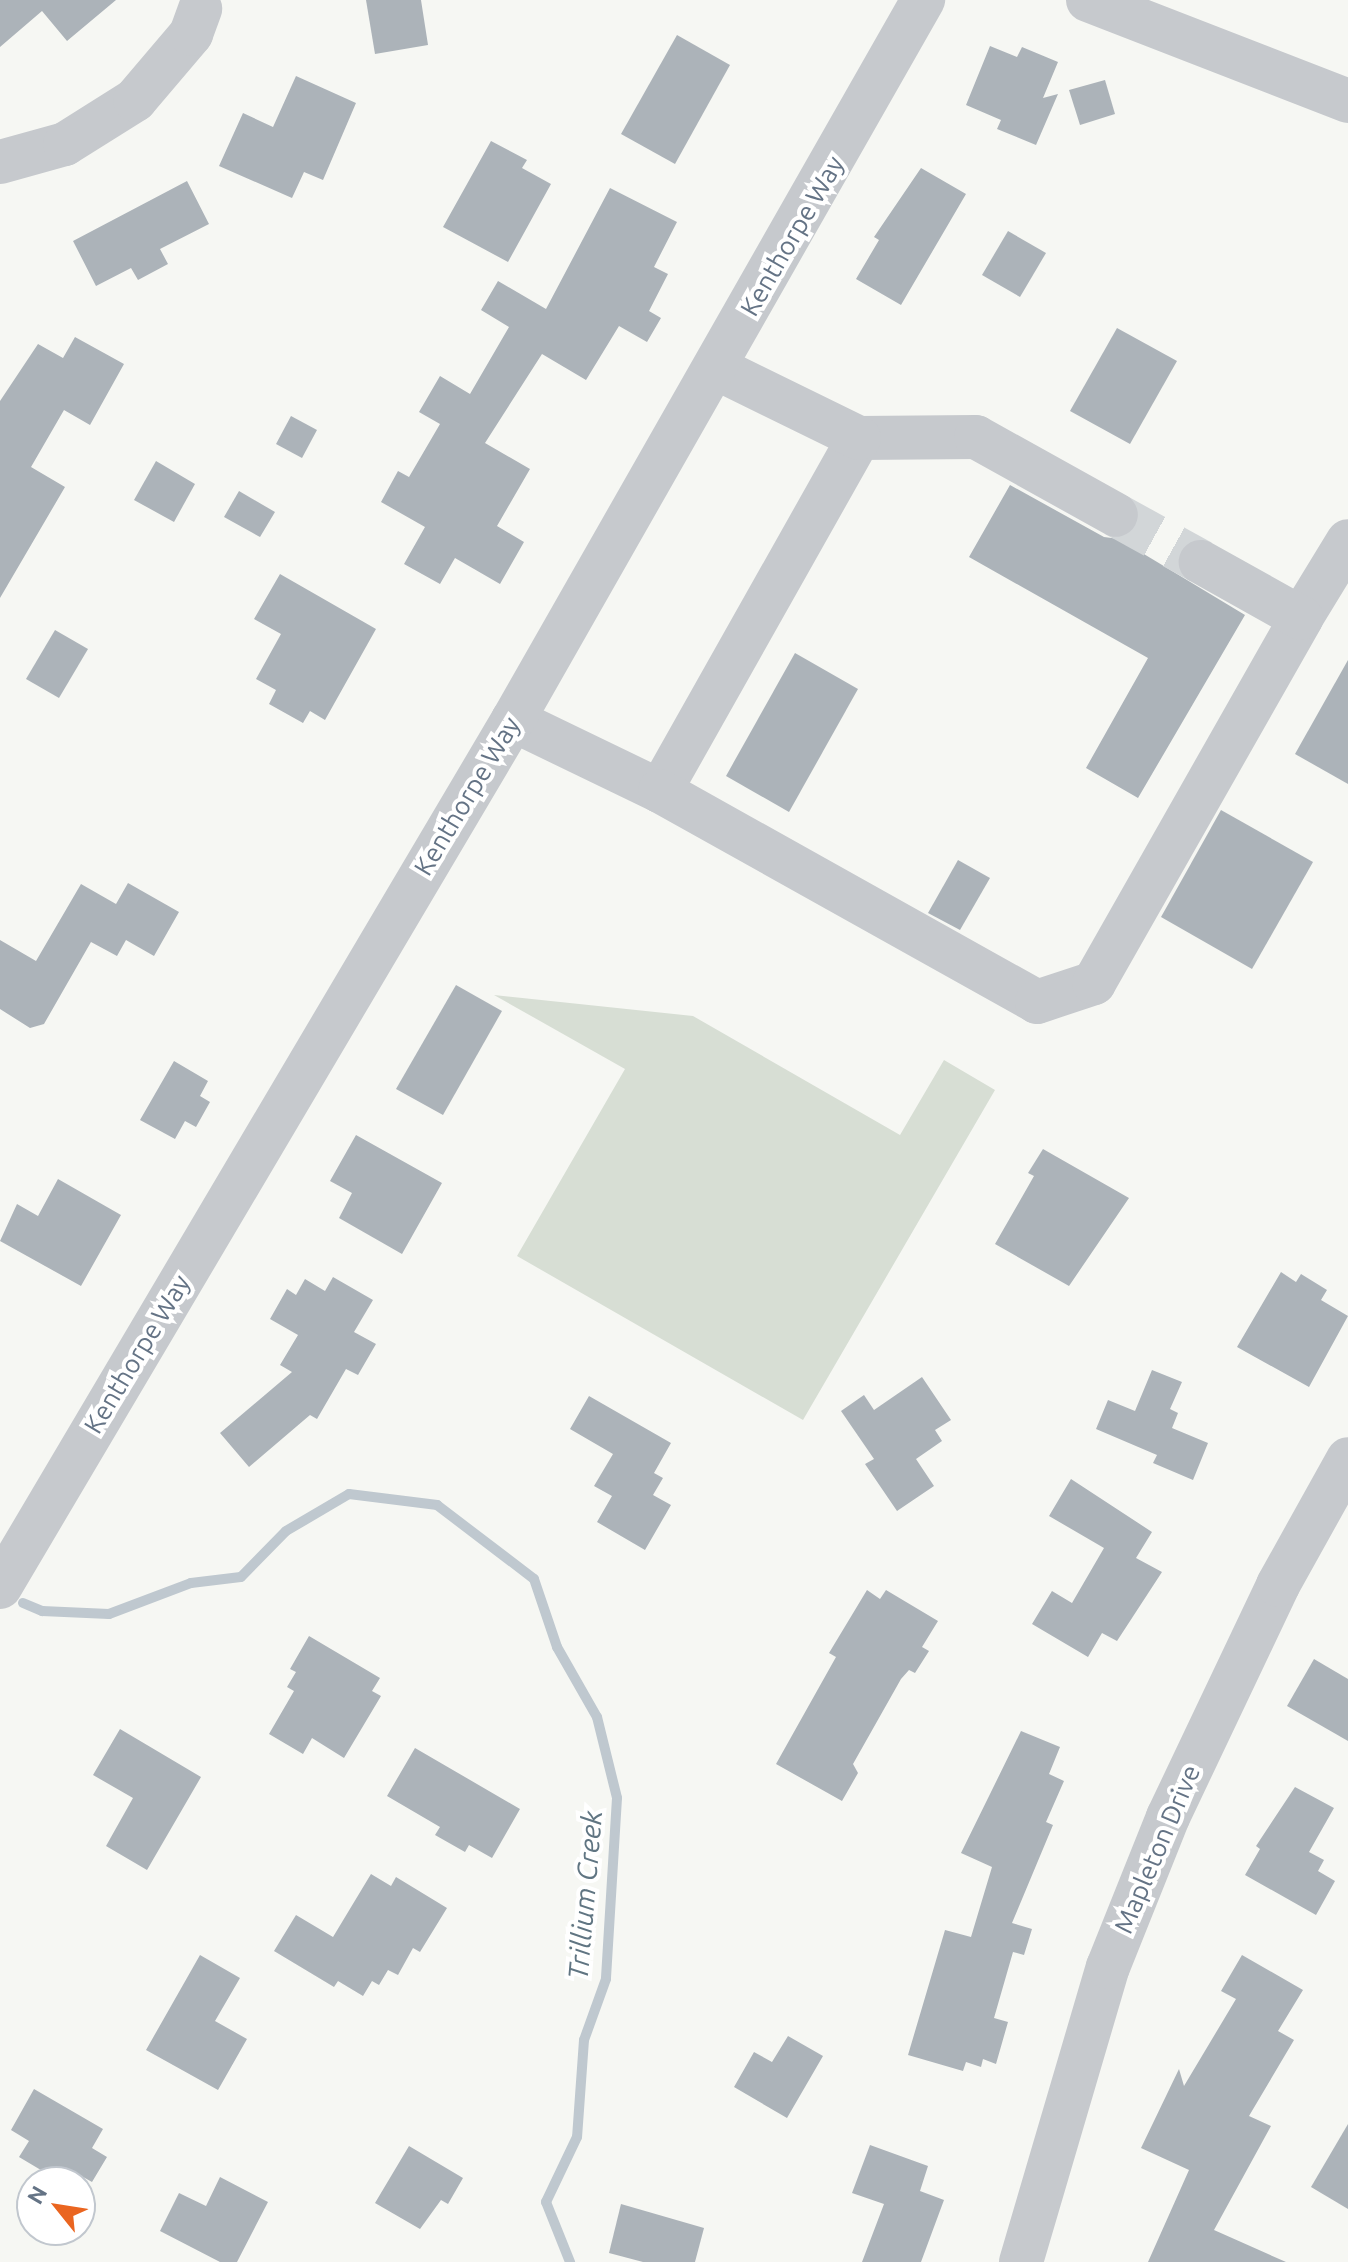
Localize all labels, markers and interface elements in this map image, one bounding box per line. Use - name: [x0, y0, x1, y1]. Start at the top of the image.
- street label: Kenthorpe Way: [734, 150, 850, 322]
- street label: Kenthorpe Way: [407, 711, 527, 881]
- street label: Kenthorpe Way: [77, 1269, 197, 1439]
- street label: Mapleton Drive: [1107, 1760, 1207, 1938]
- water label: Trillium Creek: [561, 1809, 609, 1981]
- north arrow: [16, 2166, 96, 2246]
- text: N: [22, 2181, 51, 2208]

